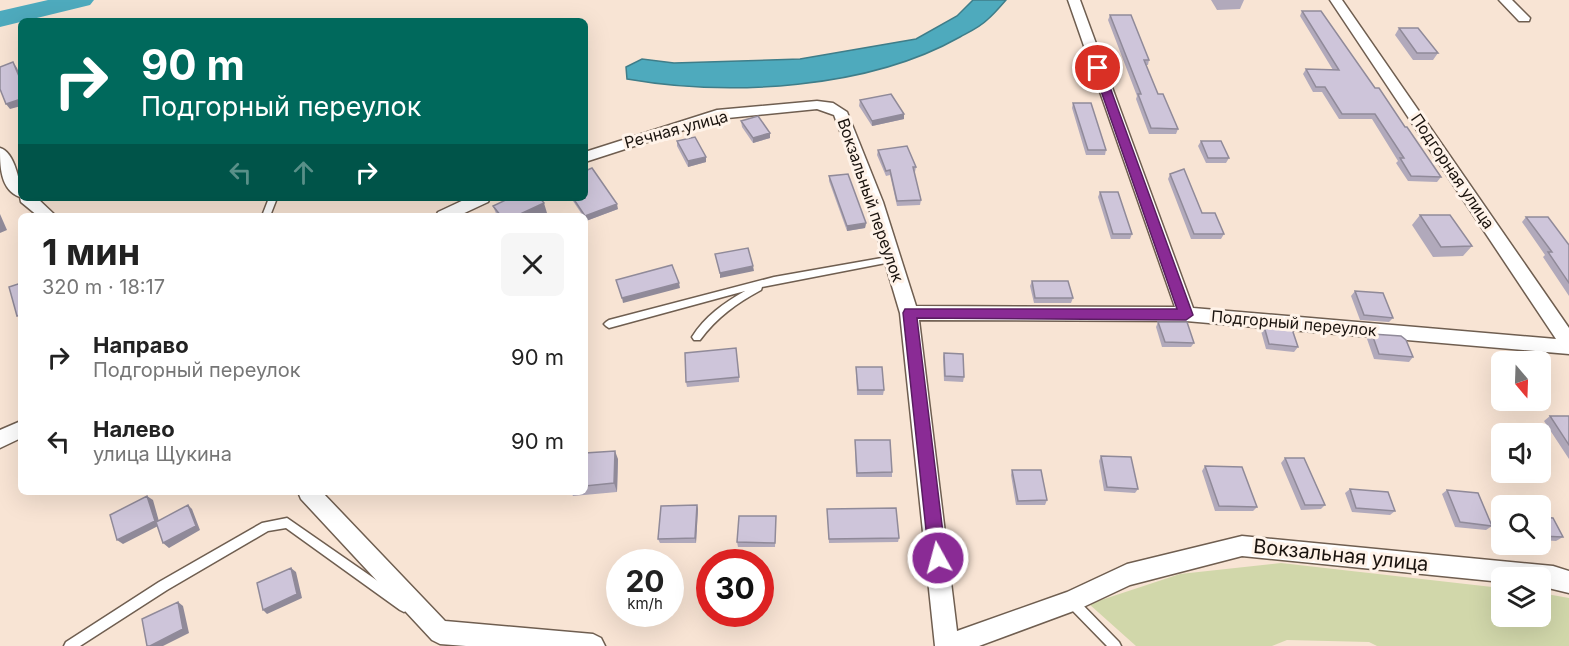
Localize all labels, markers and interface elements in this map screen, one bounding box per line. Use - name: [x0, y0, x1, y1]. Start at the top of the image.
- text: 90 m: [141, 39, 245, 90]
- icon: right: [42, 42, 120, 120]
- pin: [1072, 42, 1123, 93]
- icon: arrive: [1081, 51, 1114, 84]
- text: Подгорный переулок: [141, 90, 421, 123]
- street label: Речная улица: [622, 106, 730, 152]
- street label: Подгорная улица: [1407, 109, 1499, 233]
- street label: Вокзальный переулок: [834, 115, 909, 285]
- icon: left: [224, 156, 257, 189]
- icon: ahead: [287, 156, 320, 189]
- icon: right: [350, 156, 383, 189]
- text: 1 мин: [42, 230, 140, 274]
- button: close: [501, 233, 564, 296]
- text: 320 m · 18:17: [42, 275, 165, 299]
- street label: Подгорный переулок: [1210, 306, 1378, 340]
- text: Направо: [93, 332, 189, 358]
- icon: right: [42, 341, 75, 374]
- text: 90 m: [511, 344, 564, 370]
- north arrow: [1491, 351, 1551, 411]
- map controls: [1491, 351, 1551, 627]
- text: Подгорный переулок: [93, 358, 301, 382]
- text: Налево: [93, 416, 175, 442]
- button: sound: [1491, 423, 1551, 483]
- icon: left: [42, 425, 75, 458]
- text: 90 m: [511, 428, 564, 454]
- text: улица Щукина: [93, 442, 232, 466]
- button: search: [1491, 495, 1551, 555]
- position arrow: [906, 526, 970, 590]
- street label: Вокзальная улица: [1252, 534, 1430, 576]
- speed limit sign: 30: [696, 549, 774, 627]
- text: 20: [625, 563, 665, 599]
- button: layers: [1491, 567, 1551, 627]
- text: km/h: [627, 594, 663, 613]

